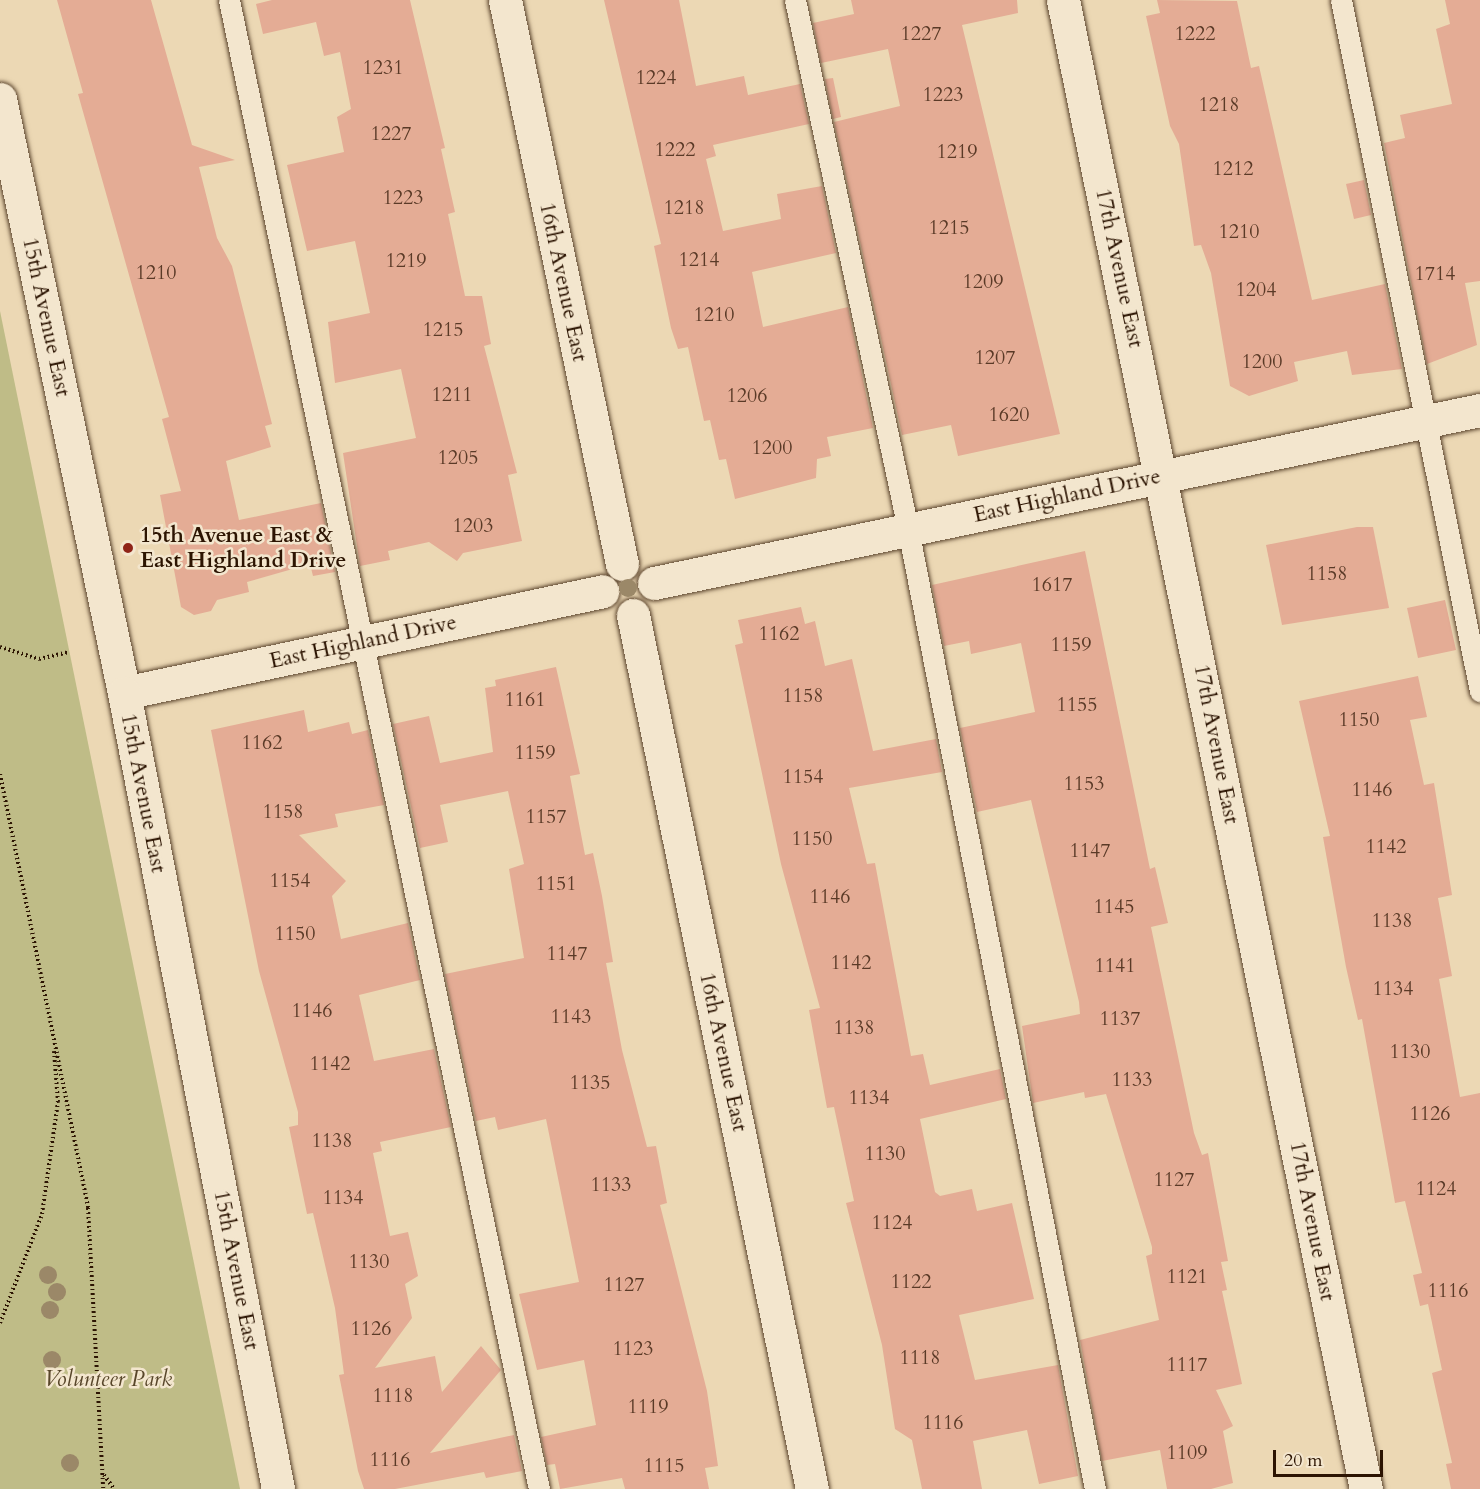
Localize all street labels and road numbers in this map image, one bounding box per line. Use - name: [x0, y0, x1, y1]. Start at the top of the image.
- street label: 17th Avenue East: [1089, 186, 1149, 350]
- street label: 16th Avenue East: [533, 200, 593, 364]
- street label: 15th Avenue East: [16, 235, 76, 399]
- street label: East Highland Drive: [971, 463, 1163, 529]
- street label: East Highland Drive: [267, 609, 459, 675]
- street label: 17th Avenue East: [1188, 662, 1244, 826]
- street label: 15th Avenue East: [115, 711, 171, 875]
- street label: 16th Avenue East: [693, 970, 753, 1134]
- street label: 17th Avenue East: [1284, 1139, 1340, 1303]
- street label: 15th Avenue East: [208, 1188, 264, 1352]

